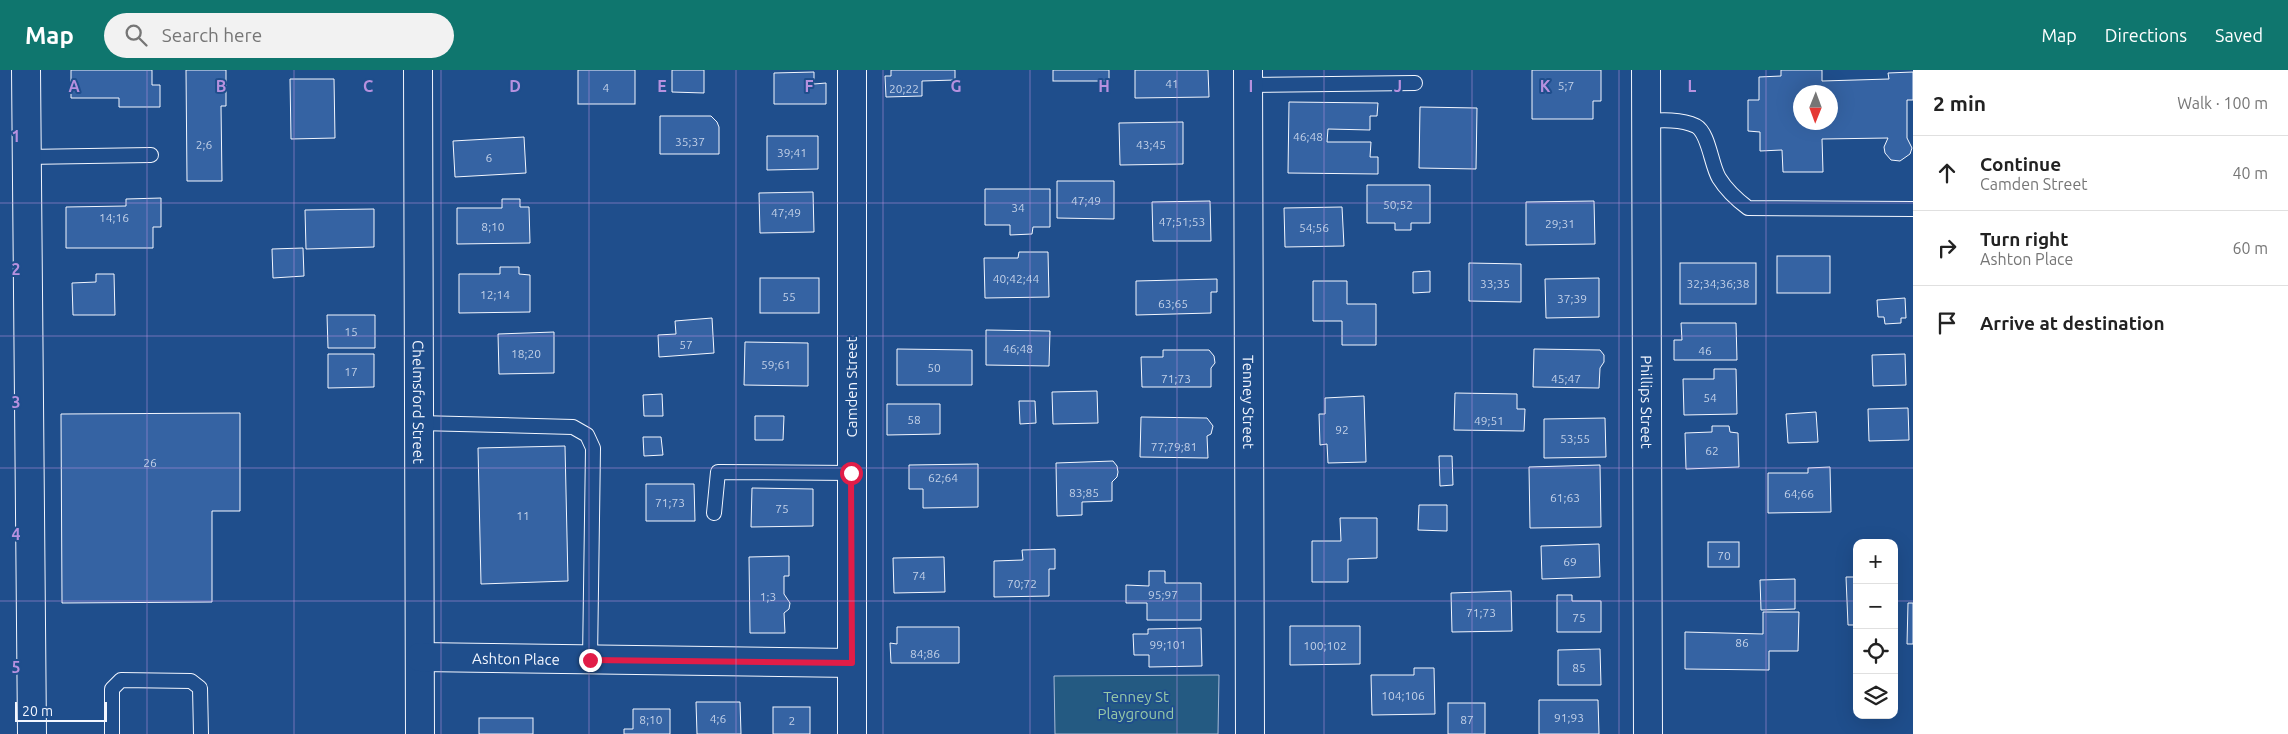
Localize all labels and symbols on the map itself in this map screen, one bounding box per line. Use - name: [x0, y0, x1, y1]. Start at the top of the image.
- text: A: [68, 77, 80, 95]
- text: B: [216, 77, 226, 95]
- text: C: [363, 77, 373, 95]
- text: D: [509, 77, 521, 95]
- text: E: [657, 77, 667, 95]
- text: F: [805, 77, 814, 95]
- text: G: [950, 77, 962, 95]
- text: H: [1098, 77, 1110, 95]
- house number: 41: [1165, 77, 1179, 90]
- text: I: [1249, 77, 1253, 95]
- text: J: [1394, 77, 1402, 95]
- text: K: [1540, 77, 1551, 95]
- text: L: [1688, 77, 1697, 95]
- house number: 5;7: [1558, 79, 1574, 92]
- house number: 4: [603, 81, 610, 94]
- house number: 20;22: [889, 82, 919, 95]
- north arrow: [1793, 85, 1838, 130]
- text: 1: [11, 127, 21, 145]
- house number: 46;48: [1293, 130, 1323, 143]
- house number: 35;37: [675, 135, 705, 148]
- house number: 2;6: [196, 138, 212, 151]
- house number: 43;45: [1136, 138, 1166, 151]
- house number: 39;41: [777, 146, 807, 159]
- house number: 6: [486, 151, 493, 164]
- house number: 47;49: [1071, 194, 1101, 207]
- house number: 50;52: [1383, 198, 1413, 211]
- house number: 34: [1011, 201, 1025, 214]
- house number: 47;49: [771, 206, 801, 219]
- house number: 14;16: [99, 211, 129, 224]
- house number: 47;51;53: [1159, 215, 1205, 228]
- house number: 29;31: [1545, 217, 1575, 230]
- house number: 8;10: [481, 220, 505, 233]
- house number: 54;56: [1299, 221, 1329, 234]
- text: 2: [11, 260, 21, 278]
- house number: 40;42;44: [993, 272, 1039, 285]
- house number: 33;35: [1480, 277, 1510, 290]
- house number: 32;34;36;38: [1686, 277, 1750, 290]
- house number: 12;14: [480, 288, 510, 301]
- house number: 55: [782, 290, 796, 303]
- house number: 37;39: [1557, 292, 1587, 305]
- house number: 63;65: [1158, 297, 1188, 310]
- house number: 15: [344, 325, 358, 338]
- street label: Camden Street: [843, 337, 860, 437]
- house number: 57: [679, 338, 693, 351]
- street label: Chelmsford Street: [410, 340, 428, 464]
- house number: 46;48: [1003, 342, 1033, 355]
- house number: 46: [1698, 344, 1712, 357]
- house number: 18;20: [511, 347, 541, 360]
- street label: Tenney Street: [1240, 355, 1258, 449]
- street label: Phillips Street: [1638, 355, 1656, 449]
- house number: 59;61: [761, 358, 791, 371]
- house number: 50: [927, 361, 941, 374]
- house number: 17: [344, 365, 358, 378]
- house number: 71;73: [1161, 372, 1191, 385]
- house number: 45;47: [1551, 372, 1581, 385]
- house number: 54: [1703, 391, 1717, 404]
- text: 3: [11, 393, 21, 411]
- house number: 58: [907, 413, 921, 426]
- house number: 49;51: [1474, 414, 1504, 427]
- house number: 92: [1335, 423, 1349, 436]
- house number: 53;55: [1560, 432, 1590, 445]
- house number: 77;79;81: [1151, 440, 1197, 453]
- house number: 62: [1705, 444, 1719, 457]
- house number: 26: [143, 456, 157, 469]
- route start: [840, 462, 863, 485]
- house number: 62;64: [928, 471, 958, 484]
- house number: 83;85: [1069, 486, 1099, 499]
- house number: 64;66: [1784, 487, 1814, 500]
- house number: 61;63: [1550, 491, 1580, 504]
- house number: 71;73: [655, 496, 685, 509]
- house number: 75: [775, 502, 789, 515]
- house number: 11: [516, 509, 530, 522]
- text: 4: [11, 525, 21, 543]
- house number: 70: [1717, 549, 1731, 562]
- house number: 69: [1563, 555, 1577, 568]
- house number: 74: [912, 569, 926, 582]
- house number: 70;72: [1007, 577, 1037, 590]
- house number: 95;97: [1148, 588, 1178, 601]
- house number: 1;3: [760, 590, 776, 603]
- house number: 71;73: [1466, 606, 1496, 619]
- house number: 75: [1572, 611, 1586, 624]
- house number: 86: [1735, 636, 1749, 649]
- house number: 99;101: [1150, 638, 1186, 651]
- house number: 100;102: [1303, 639, 1347, 652]
- house number: 84;86: [910, 647, 940, 660]
- street label: Ashton Place: [472, 649, 560, 667]
- route end: [579, 649, 602, 672]
- text: 5: [11, 658, 21, 676]
- house number: 85: [1572, 661, 1586, 674]
- park label: Tenney St Playground: [1098, 688, 1174, 722]
- house number: 104;106: [1381, 689, 1425, 702]
- scale bar: [15, 699, 108, 722]
- house number: 91;93: [1554, 711, 1584, 724]
- house number: 4;6: [710, 712, 726, 725]
- house number: 8;10: [639, 713, 663, 726]
- house number: 87: [1460, 713, 1474, 726]
- house number: 2: [789, 714, 795, 727]

